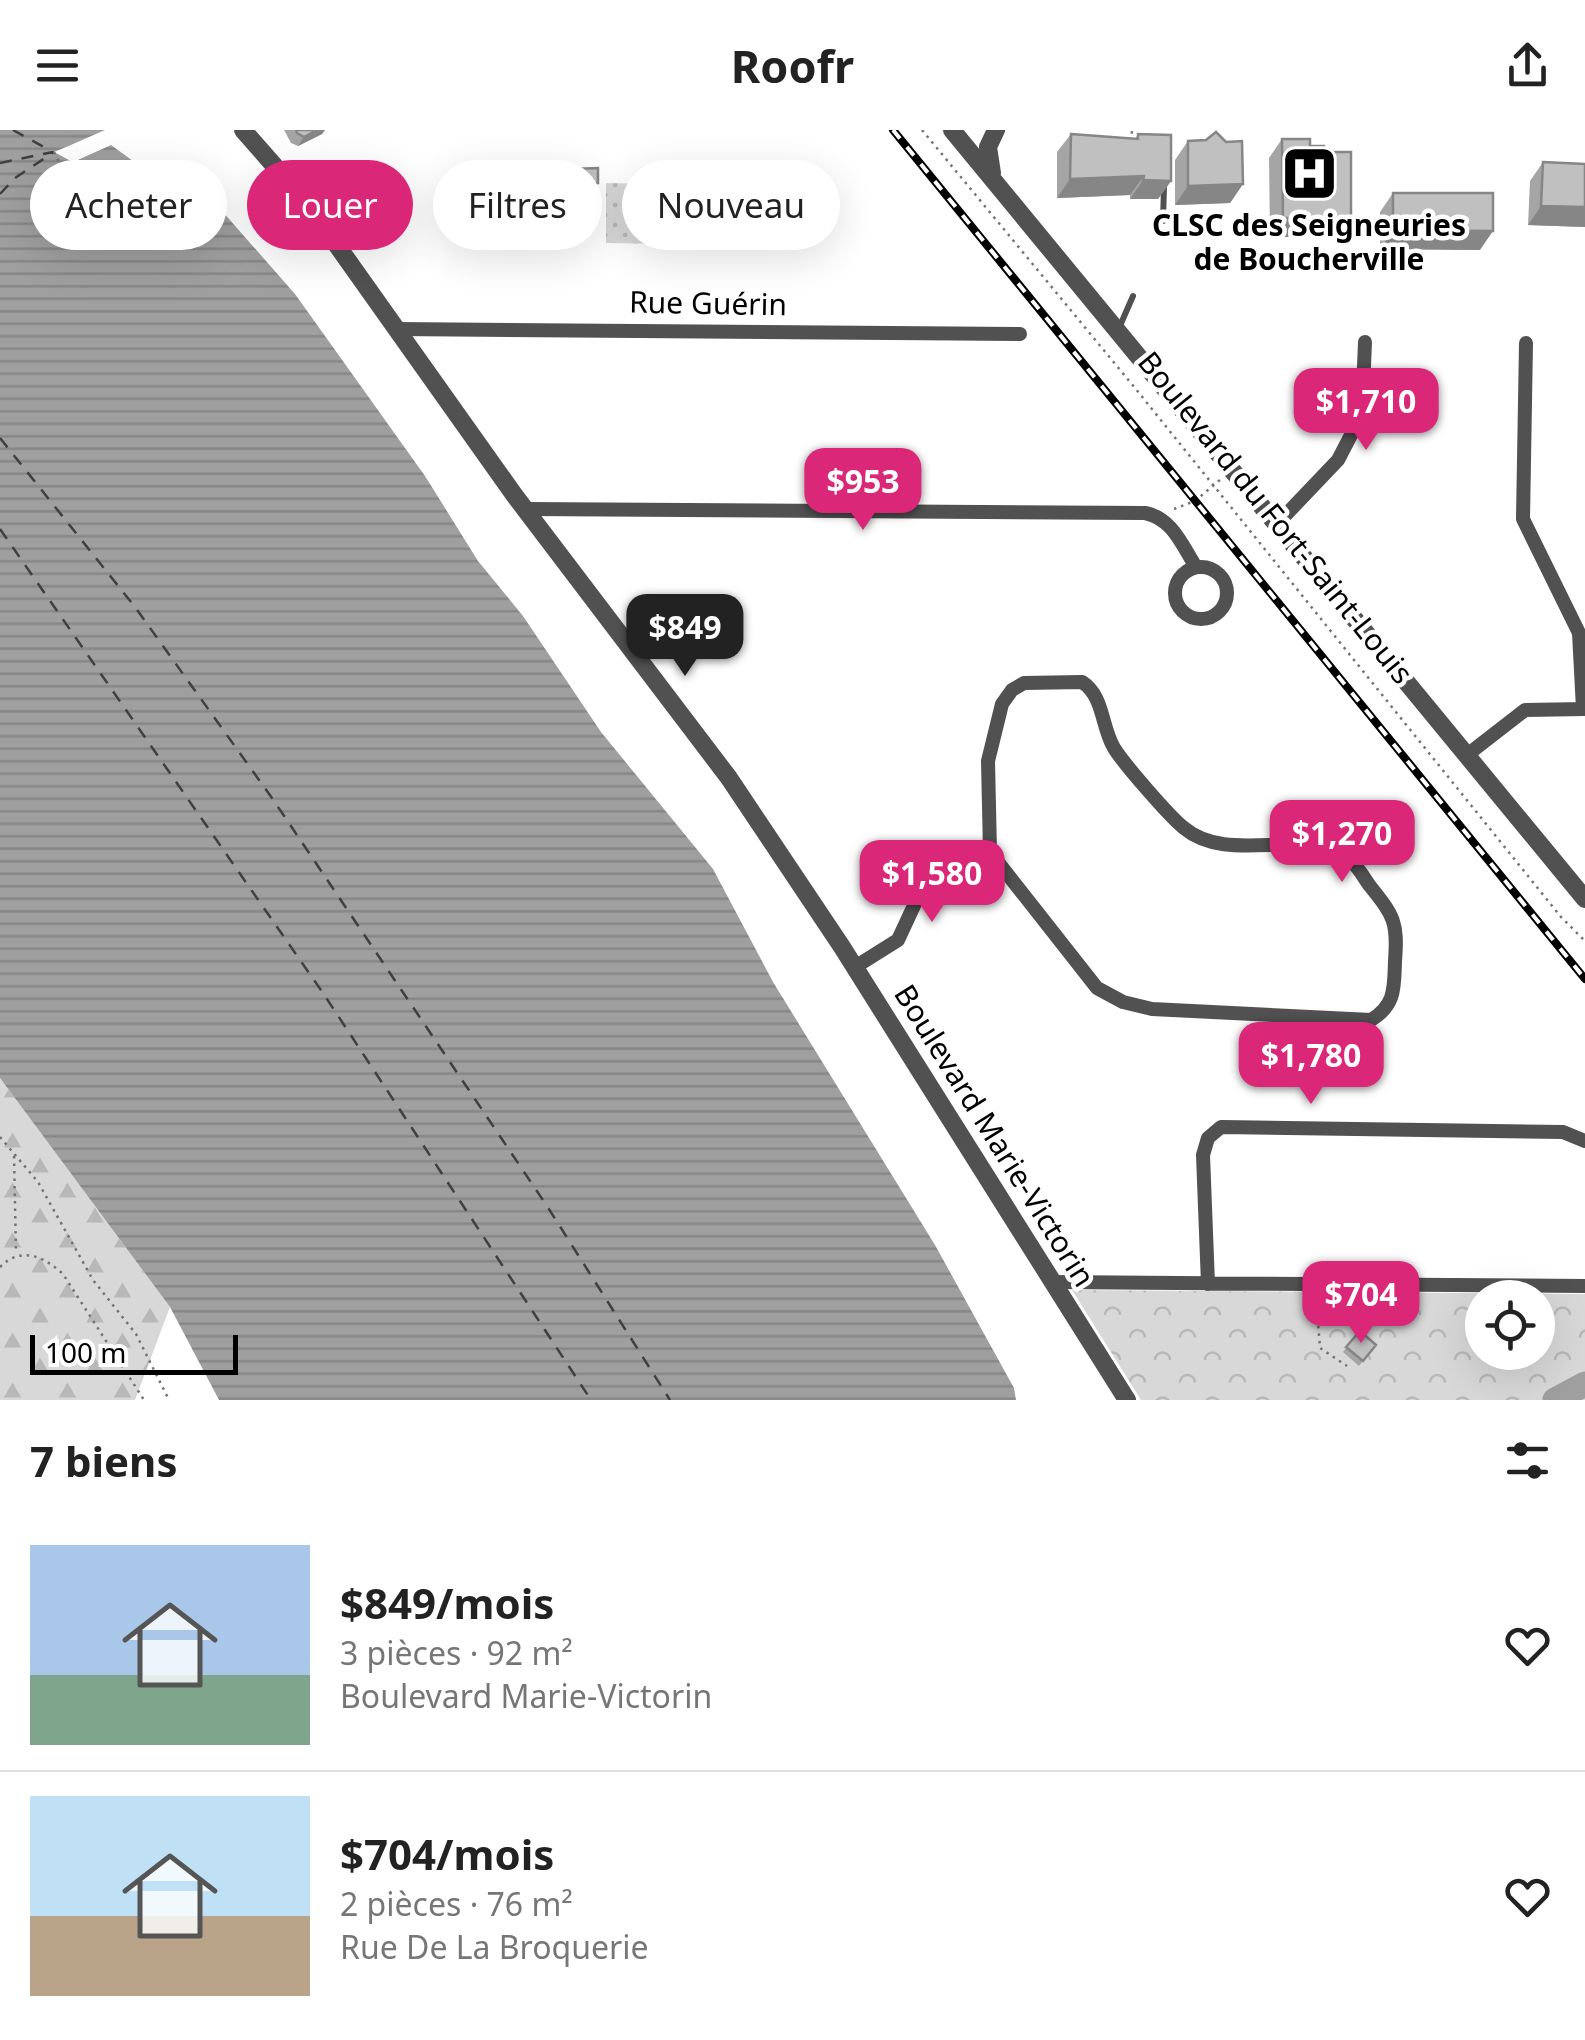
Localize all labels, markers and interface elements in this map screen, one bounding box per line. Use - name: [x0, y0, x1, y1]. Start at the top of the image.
- text: Roofr: [731, 35, 854, 96]
- icon: menu: [30, 38, 85, 93]
- icon: share: [1500, 38, 1555, 93]
- hospital icon: CLSC des Seigneuries de Boucherville: [1279, 144, 1339, 204]
- chip: Acheter: [30, 160, 227, 250]
- chip: Louer: [247, 160, 413, 250]
- chip: Filtres: [433, 160, 602, 250]
- chip: Nouveau: [622, 160, 840, 250]
- place label: CLSC des Seigneuries de Boucherville: [1152, 204, 1466, 279]
- street label: Rue Guérin: [629, 281, 787, 324]
- street label: Boulevard du Fort-Saint-Louis: [1129, 342, 1423, 692]
- pin: $1,710: [1285, 368, 1447, 453]
- text: $1,710: [1316, 379, 1416, 422]
- pin: $953: [804, 448, 922, 533]
- text: $953: [826, 459, 900, 502]
- pin: $849: [626, 594, 744, 679]
- text: $849: [648, 605, 722, 648]
- pin: $1,270: [1261, 800, 1423, 885]
- text: $1,270: [1292, 811, 1392, 854]
- pin: $1,580: [851, 840, 1013, 925]
- text: $1,580: [882, 851, 982, 894]
- street label: Boulevard Marie-Victorin: [885, 976, 1105, 1294]
- pin: $1,780: [1230, 1022, 1392, 1107]
- text: $1,780: [1261, 1033, 1361, 1076]
- pin: $704: [1302, 1261, 1420, 1346]
- text: $704: [1324, 1272, 1398, 1315]
- map controls: [1465, 1280, 1555, 1370]
- button: locate: [1465, 1280, 1555, 1370]
- scale bar: [30, 1330, 238, 1374]
- text: 100 m: [45, 1333, 127, 1371]
- text: 7 biens: [30, 1432, 178, 1489]
- icon: filters: [1500, 1433, 1555, 1488]
- text: $849/mois: [340, 1574, 554, 1631]
- icon: home: [110, 1585, 230, 1705]
- icon: heart: [1500, 1618, 1555, 1673]
- text: 3 pièces · 92 m²: [340, 1631, 573, 1674]
- text: Boulevard Marie-Victorin: [340, 1674, 712, 1717]
- text: $704/mois: [340, 1825, 554, 1882]
- icon: home: [110, 1836, 230, 1956]
- icon: heart: [1500, 1869, 1555, 1924]
- text: 2 pièces · 76 m²: [340, 1882, 573, 1925]
- text: Rue De La Broquerie: [340, 1925, 649, 1968]

